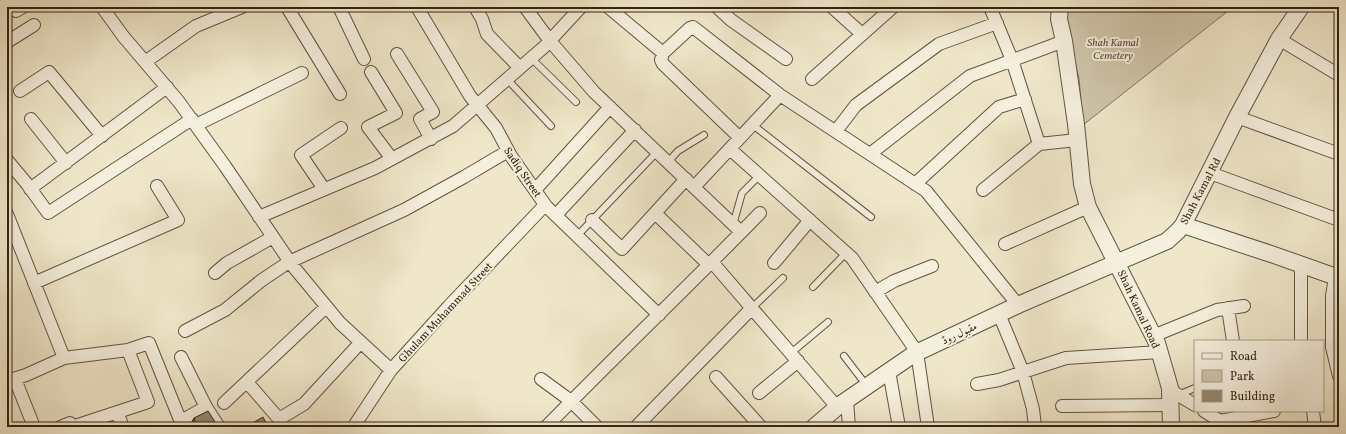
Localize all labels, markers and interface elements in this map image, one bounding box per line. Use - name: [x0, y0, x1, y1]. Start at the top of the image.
- park label: Shah Kamal Cemetery: [1087, 36, 1139, 64]
- street label: Sadiq Street: [499, 145, 544, 201]
- street label: Shah Kamal Rd: [1177, 156, 1225, 228]
- street label: Ghulam Muhammad Street: [396, 260, 497, 366]
- street label: Shah Kamal Road: [1113, 268, 1162, 351]
- street label: مقبول روڈ: [939, 320, 980, 349]
- legend: [1194, 340, 1324, 412]
- text: Road: [1230, 349, 1257, 365]
- text: Park: [1230, 369, 1255, 385]
- text: Building: [1230, 389, 1275, 405]

